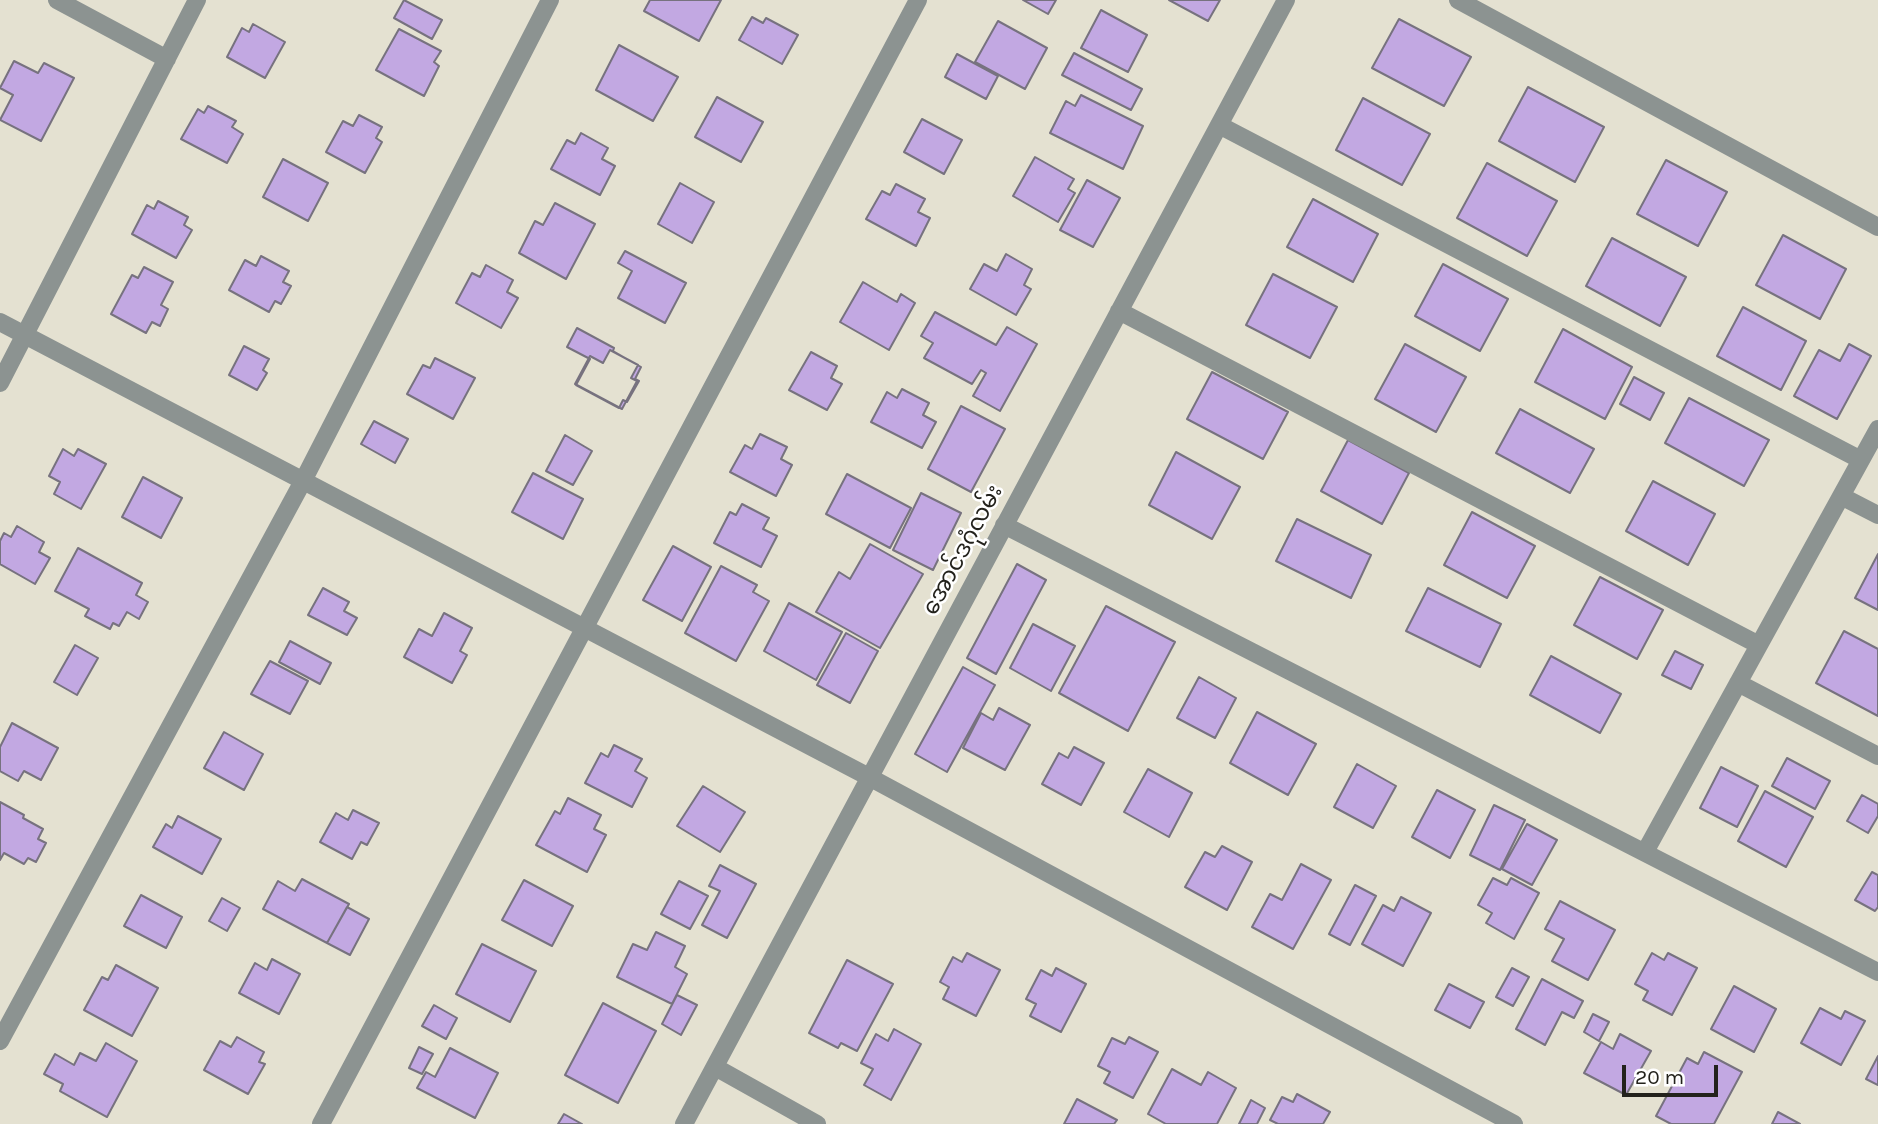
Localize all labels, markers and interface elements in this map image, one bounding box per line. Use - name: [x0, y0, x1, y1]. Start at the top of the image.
- street label: အောင်ဒဂုံလမ်း: [917, 480, 1009, 620]
- scale bar: [1626, 1050, 1722, 1094]
- text: 20 m: [1635, 1065, 1684, 1089]

